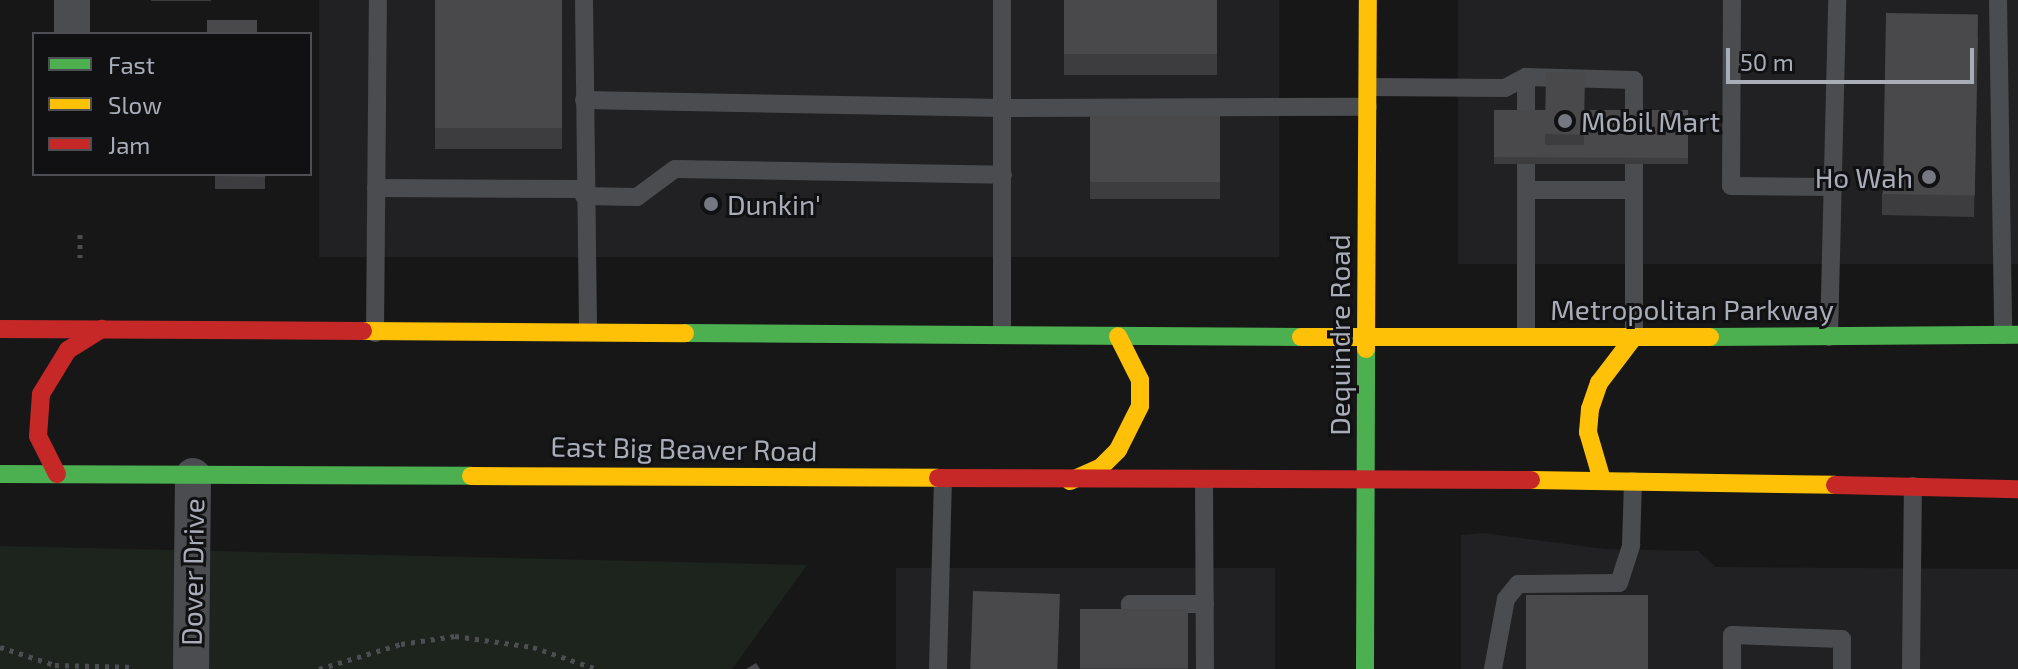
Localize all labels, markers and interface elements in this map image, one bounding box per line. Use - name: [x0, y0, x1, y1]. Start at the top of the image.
- legend: [32, 32, 312, 176]
- scale bar: [1730, 32, 1978, 82]
- text: 50 m: [1740, 47, 1794, 76]
- text: Fast: [108, 50, 155, 79]
- text: Slow: [108, 90, 162, 119]
- place label: Mobil Mart: [1581, 104, 1721, 138]
- marker: Mobil Mart: [1556, 112, 1574, 130]
- text: Jam: [108, 130, 150, 159]
- place label: Ho Wah: [1814, 160, 1913, 194]
- marker: Ho Wah: [1920, 168, 1938, 186]
- place label: Dunkin': [727, 187, 821, 221]
- marker: Dunkin': [702, 195, 720, 213]
- street label: Dequindre Road: [1322, 234, 1356, 436]
- street label: Metropolitan Parkway: [1550, 292, 1834, 326]
- street label: East Big Beaver Road: [550, 429, 818, 467]
- street label: Dover Drive: [174, 498, 210, 646]

